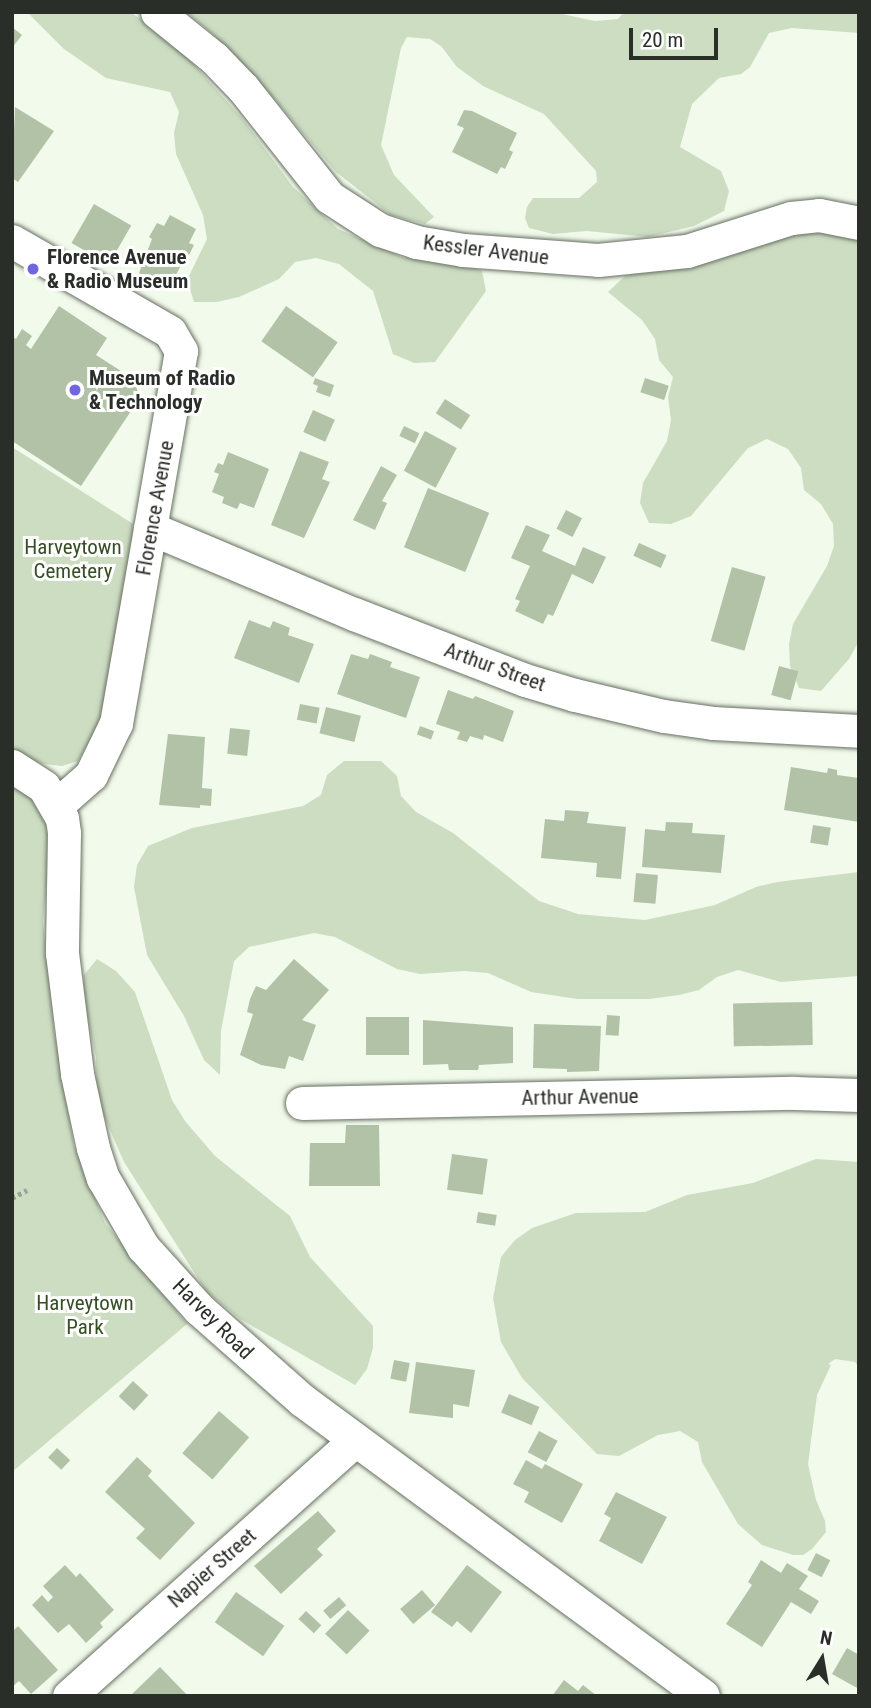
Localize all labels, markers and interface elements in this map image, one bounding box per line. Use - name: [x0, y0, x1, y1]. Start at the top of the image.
- scale bar: [633, 14, 722, 58]
- text: 20 m: [642, 28, 683, 52]
- street label: Kessler Avenue: [422, 230, 550, 270]
- place label: Florence Avenue & Radio Museum: [47, 244, 188, 294]
- marker: Florence Avenue & Radio Museum: [25, 261, 41, 277]
- place label: Museum of Radio & Technology: [89, 365, 235, 415]
- marker: Museum of Radio & Technology: [67, 382, 83, 398]
- street label: Florence Avenue: [131, 439, 179, 577]
- park label: Harveytown Cemetery: [24, 534, 122, 584]
- street label: Arthur Street: [441, 637, 549, 697]
- street label: Arthur Avenue: [521, 1083, 639, 1111]
- street label: Harvey Road: [167, 1273, 259, 1365]
- park label: Harveytown Park: [36, 1290, 134, 1340]
- street label: Napier Street: [163, 1523, 261, 1613]
- north arrow: [787, 1624, 857, 1694]
- text: N: [818, 1625, 834, 1650]

